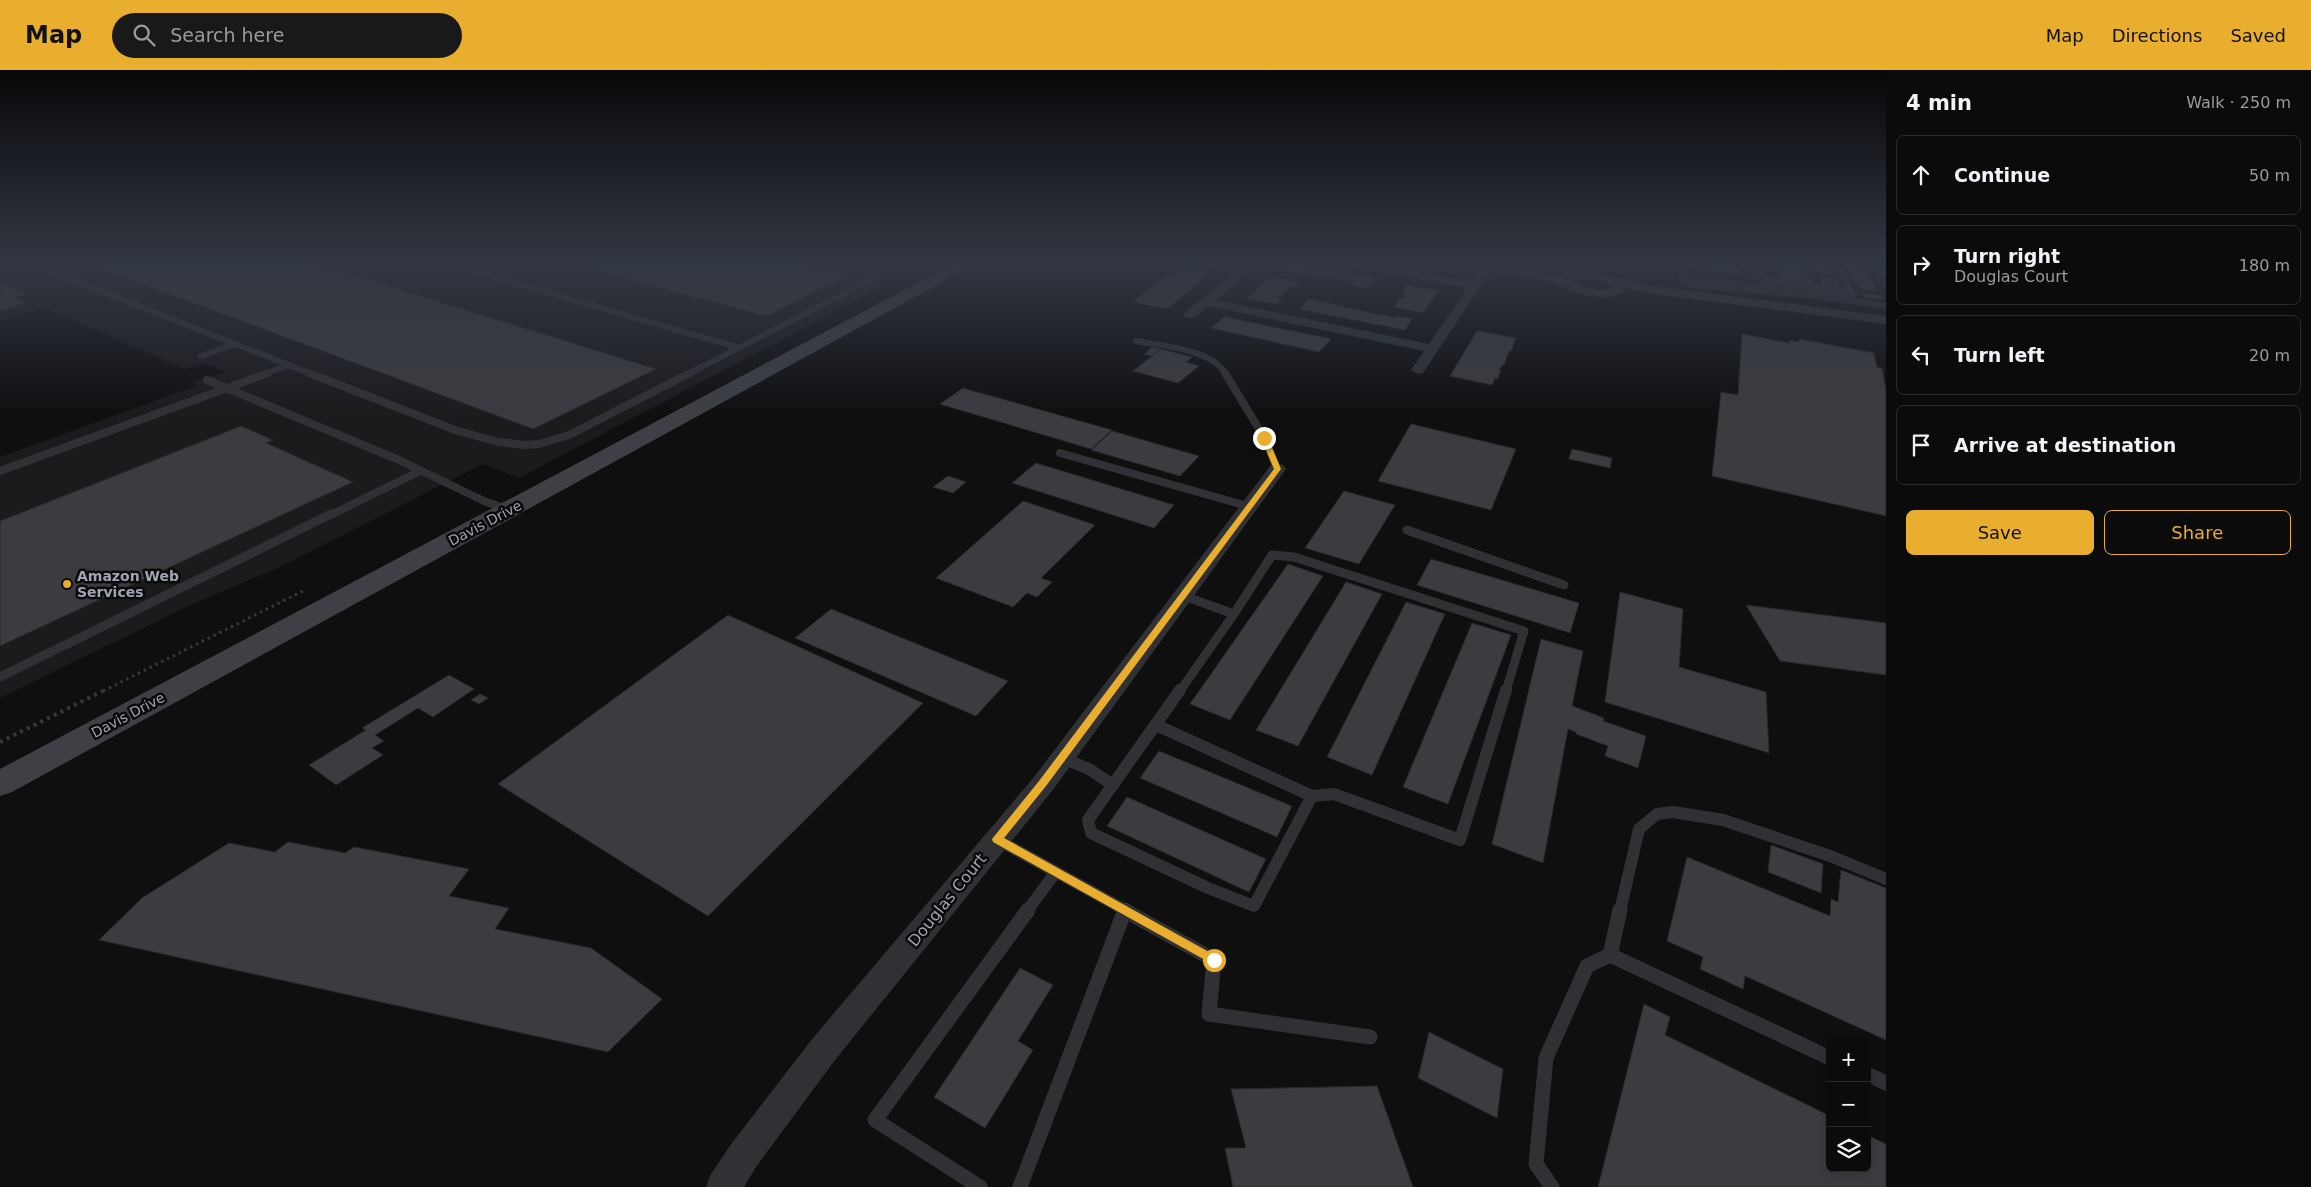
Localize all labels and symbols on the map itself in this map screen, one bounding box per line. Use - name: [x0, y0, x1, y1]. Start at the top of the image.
- route end: [1253, 427, 1276, 450]
- street label: Davis Drive: [446, 497, 524, 549]
- place label: Amazon Web Services: [77, 568, 179, 600]
- marker: Amazon Web Services: [61, 578, 73, 590]
- street label: Davis Drive: [89, 689, 167, 741]
- street label: Douglas Court: [904, 850, 990, 950]
- route start: [1203, 949, 1226, 972]

